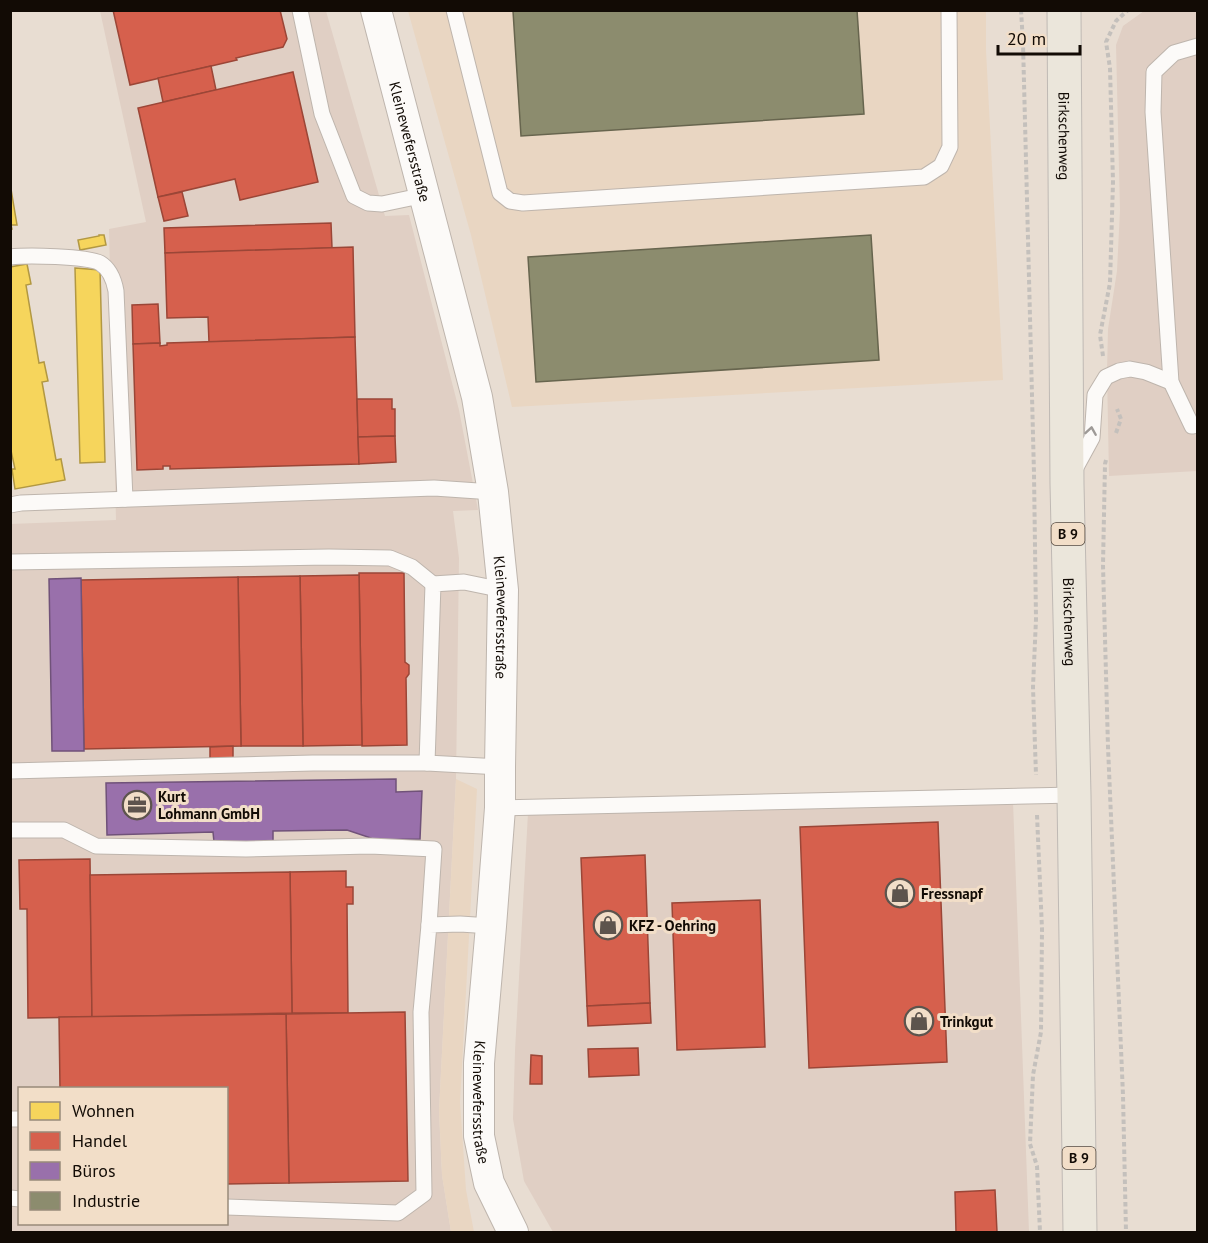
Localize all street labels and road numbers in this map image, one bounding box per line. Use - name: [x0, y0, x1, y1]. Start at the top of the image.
- street label: Kleinewefersstraße: [386, 79, 435, 204]
- street label: Birkschenweg: [1055, 92, 1075, 180]
- road number: B 9: [1052, 523, 1084, 545]
- street label: Kleinewefersstraße: [490, 555, 513, 679]
- street label: Birkschenweg: [1060, 577, 1081, 666]
- street label: Kleinewefersstraße: [470, 1040, 494, 1165]
- road number: B 9: [1062, 1147, 1096, 1169]

